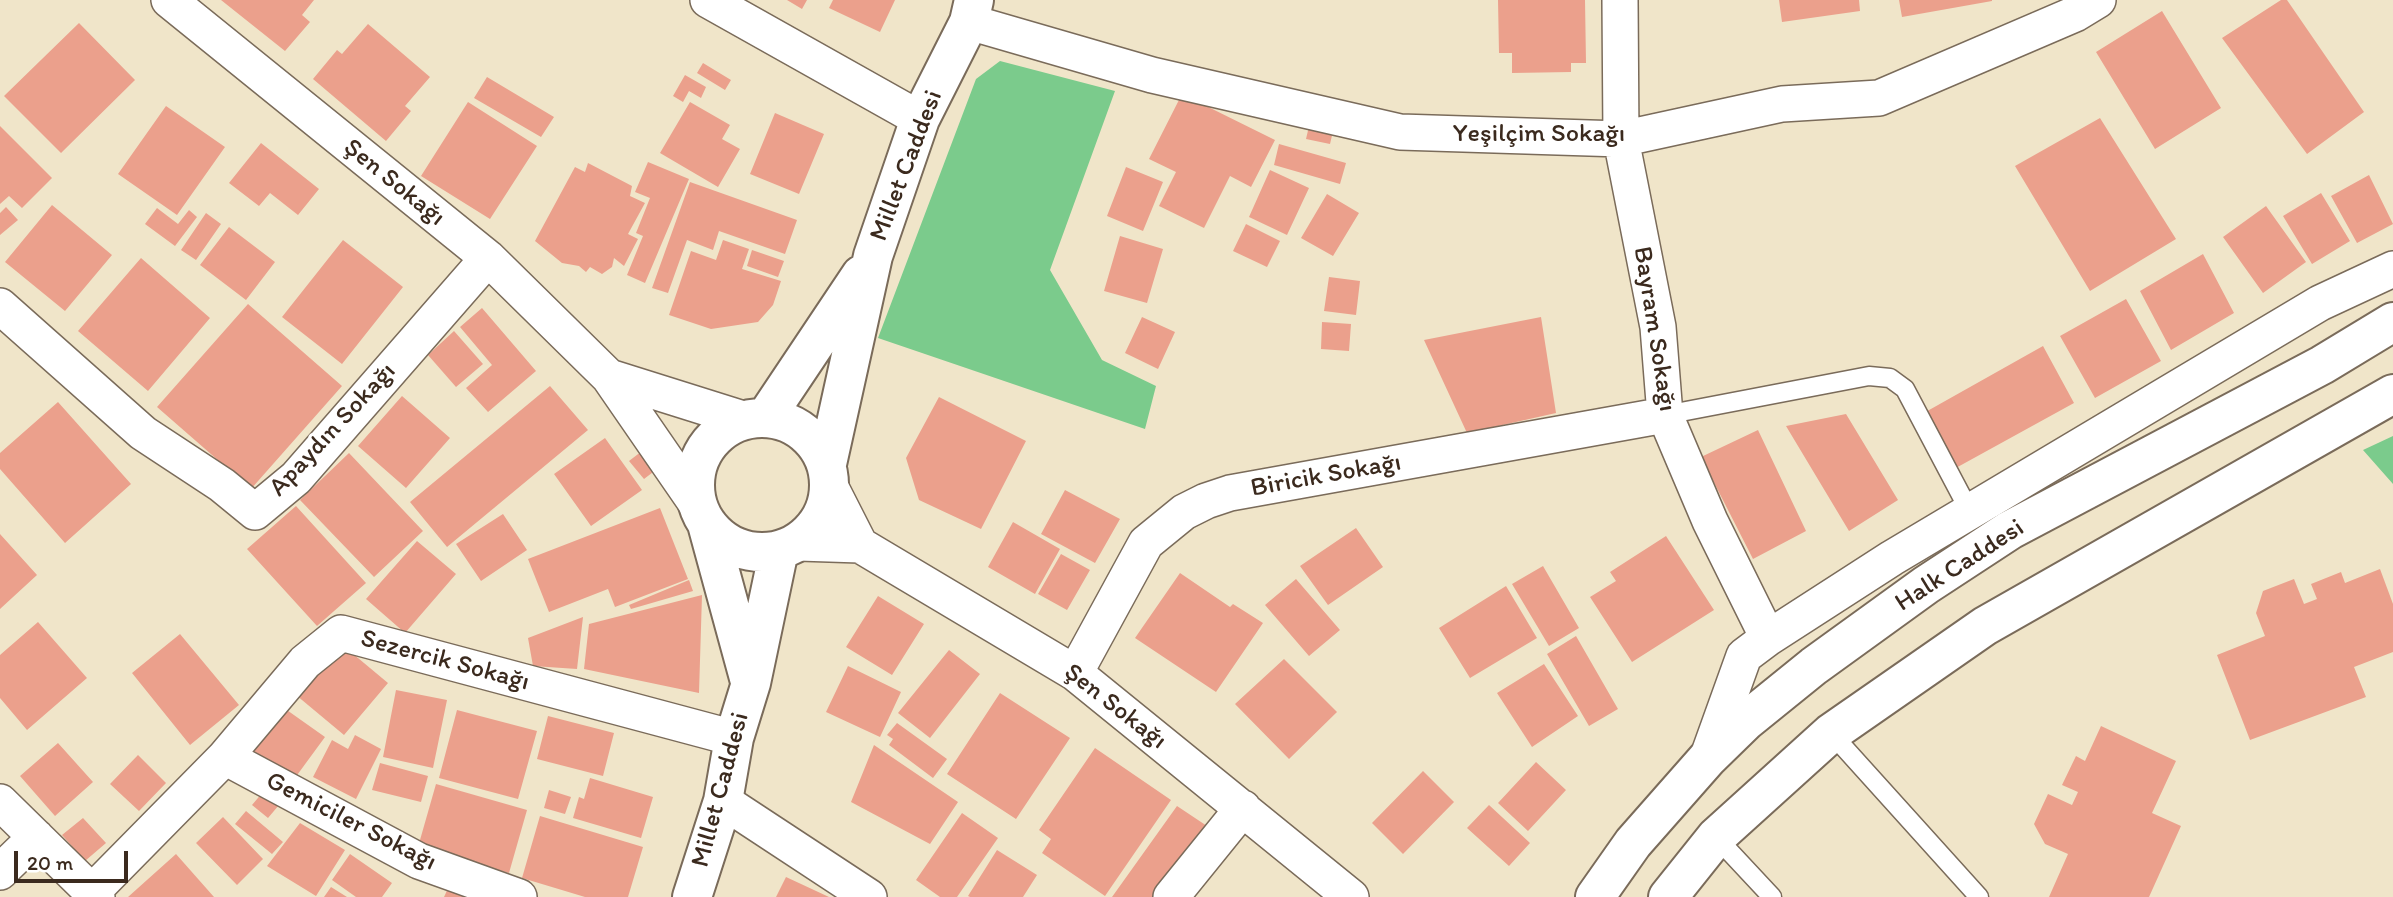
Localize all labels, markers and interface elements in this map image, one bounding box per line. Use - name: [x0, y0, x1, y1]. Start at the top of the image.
- street label: Millet Caddesi: [864, 86, 950, 246]
- street label: Yeşilçim Sokağı: [1453, 118, 1625, 150]
- street label: Şen Sokağı: [337, 133, 451, 233]
- street label: Bayram Sokağı: [1626, 244, 1682, 414]
- street label: Apaydın Sokağı: [263, 357, 403, 503]
- street label: Biricik Sokağı: [1248, 447, 1404, 505]
- street label: Halk Caddesi: [1890, 513, 2030, 619]
- street label: Sezercik Sokağı: [357, 623, 533, 699]
- street label: Şen Sokağı: [1057, 657, 1173, 757]
- street label: Millet Caddesi: [685, 709, 757, 871]
- street label: Gemiciler Sokağı: [260, 766, 442, 878]
- scale bar: [18, 838, 131, 882]
- text: 20 m: [27, 850, 73, 875]

